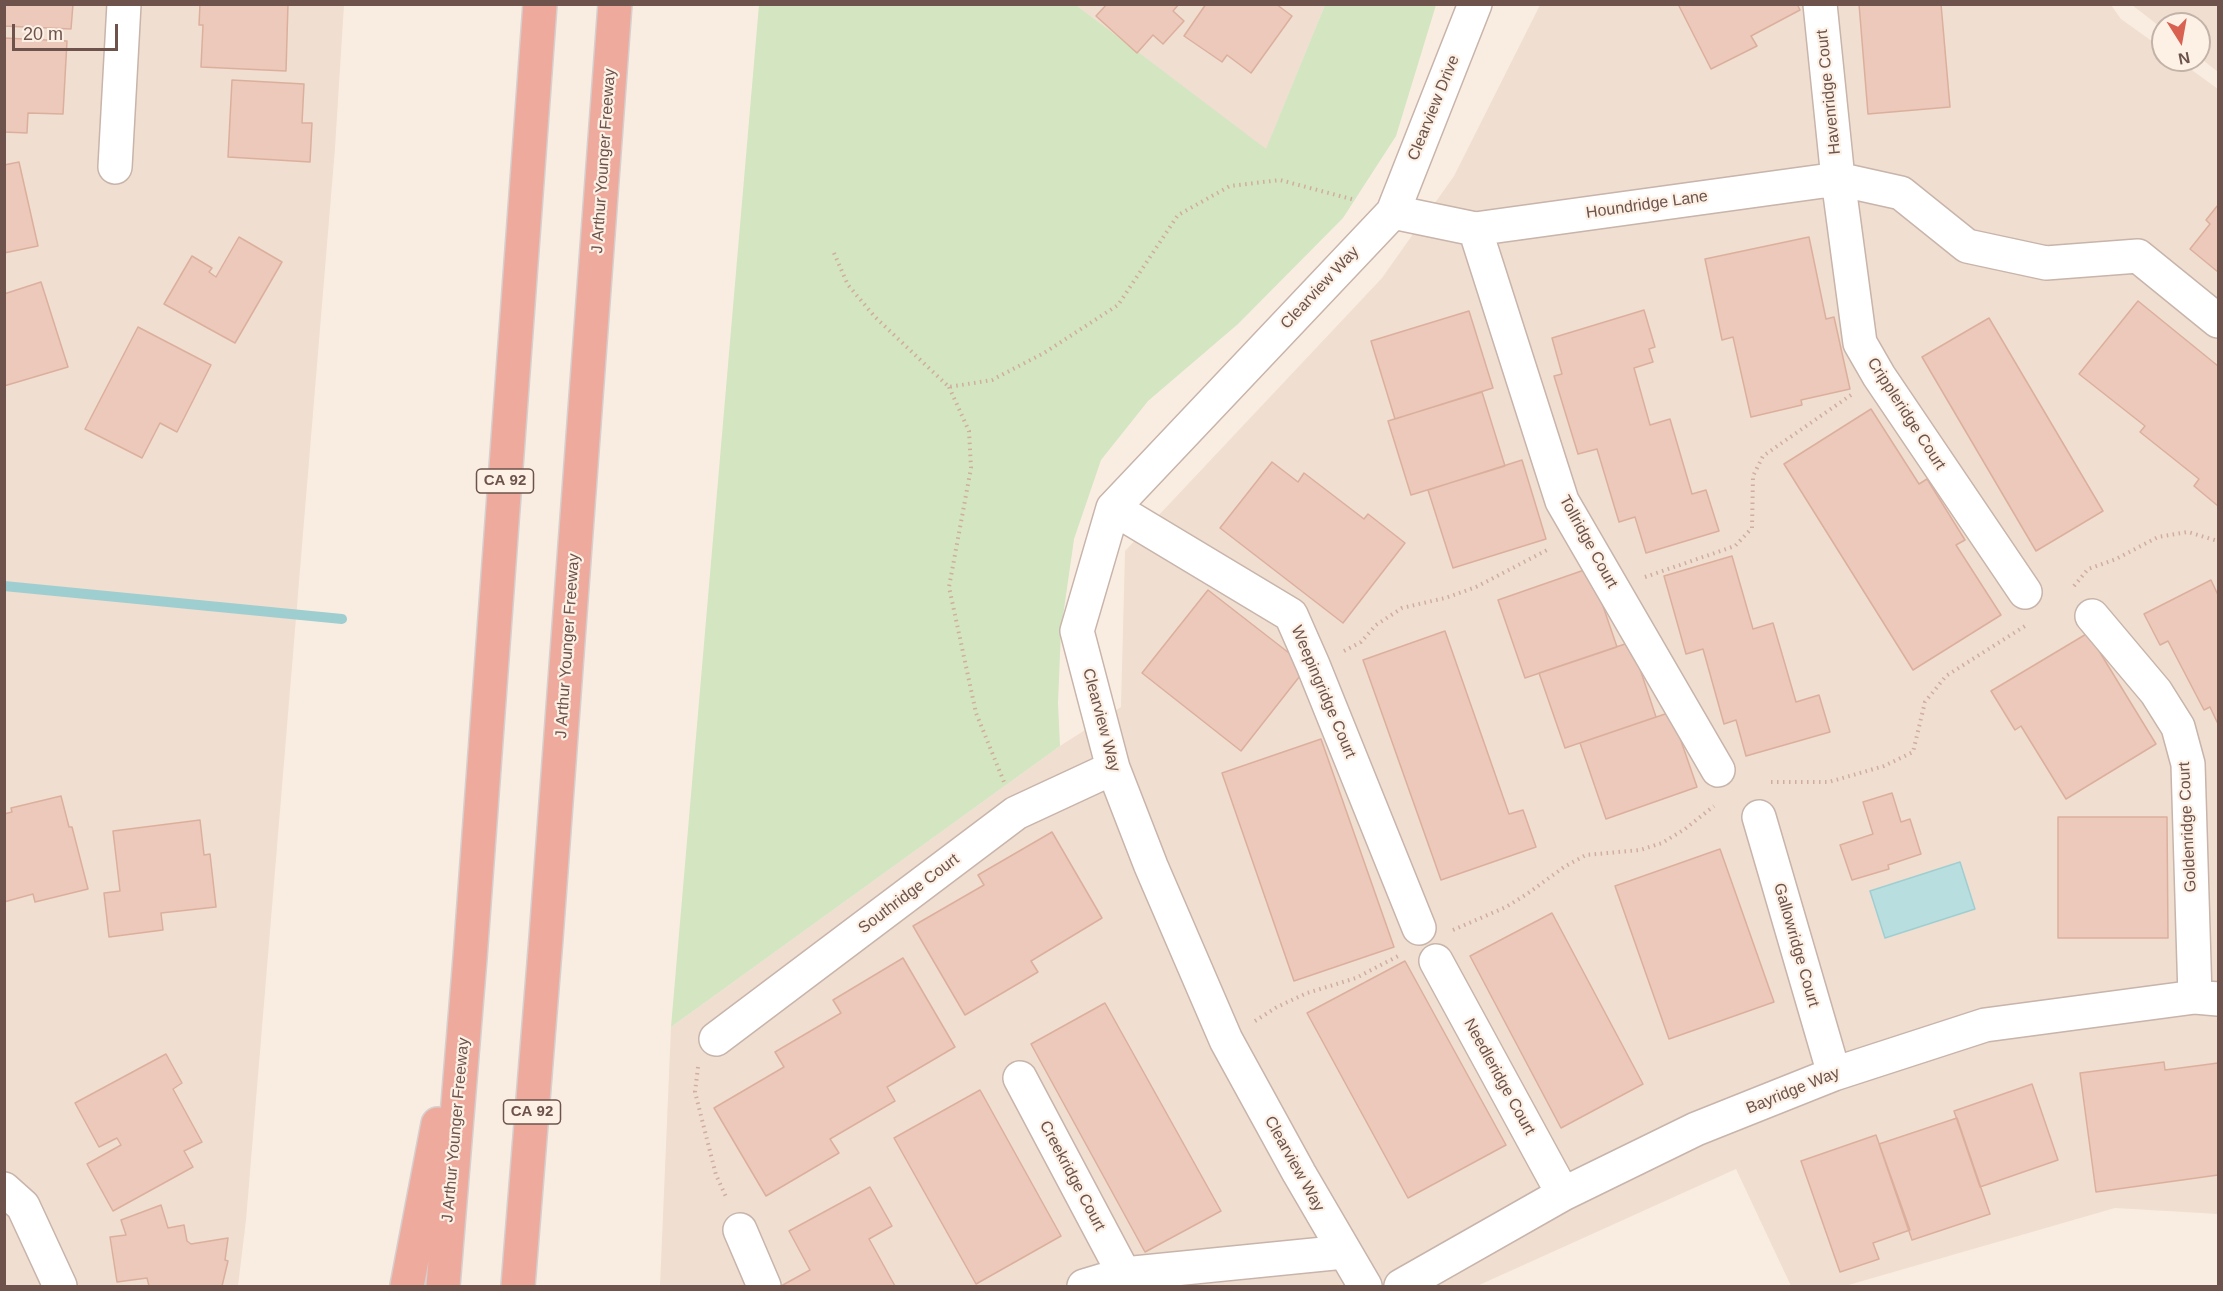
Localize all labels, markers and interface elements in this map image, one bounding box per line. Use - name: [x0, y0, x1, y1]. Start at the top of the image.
- scale bar: [15, 12, 122, 50]
- north arrow: [2151, 12, 2211, 72]
- text: 20 m: [23, 24, 63, 44]
- street label: Havenridge Court: [1813, 29, 1845, 155]
- text: N: [2177, 49, 2191, 68]
- street label: Clearview Drive: [1404, 52, 1464, 164]
- street label: J Arthur Younger Freeway: [588, 68, 620, 254]
- street label: Houndridge Lane: [1585, 187, 1709, 223]
- street label: Clearview Way: [1277, 243, 1363, 333]
- street label: Crippleridge Court: [1863, 354, 1949, 474]
- road number: CA 92: [476, 469, 534, 493]
- street label: Tollridge Court: [1555, 492, 1621, 592]
- street label: J Arthur Younger Freeway: [552, 553, 584, 739]
- street label: Weepingridge Court: [1286, 623, 1360, 761]
- street label: Clearview Way: [1078, 666, 1124, 774]
- street label: Goldenridge Court: [2175, 761, 2201, 893]
- street label: Southridge Court: [855, 850, 963, 938]
- street label: Gallowridge Court: [1769, 881, 1823, 1009]
- street label: Needleridge Court: [1459, 1016, 1539, 1138]
- street label: J Arthur Younger Freeway: [438, 1037, 474, 1223]
- street label: Bayridge Way: [1744, 1064, 1842, 1118]
- road number: CA 92: [504, 1100, 560, 1124]
- street label: Clearview Way: [1260, 1113, 1328, 1215]
- street label: Creekridge Court: [1035, 1118, 1109, 1234]

